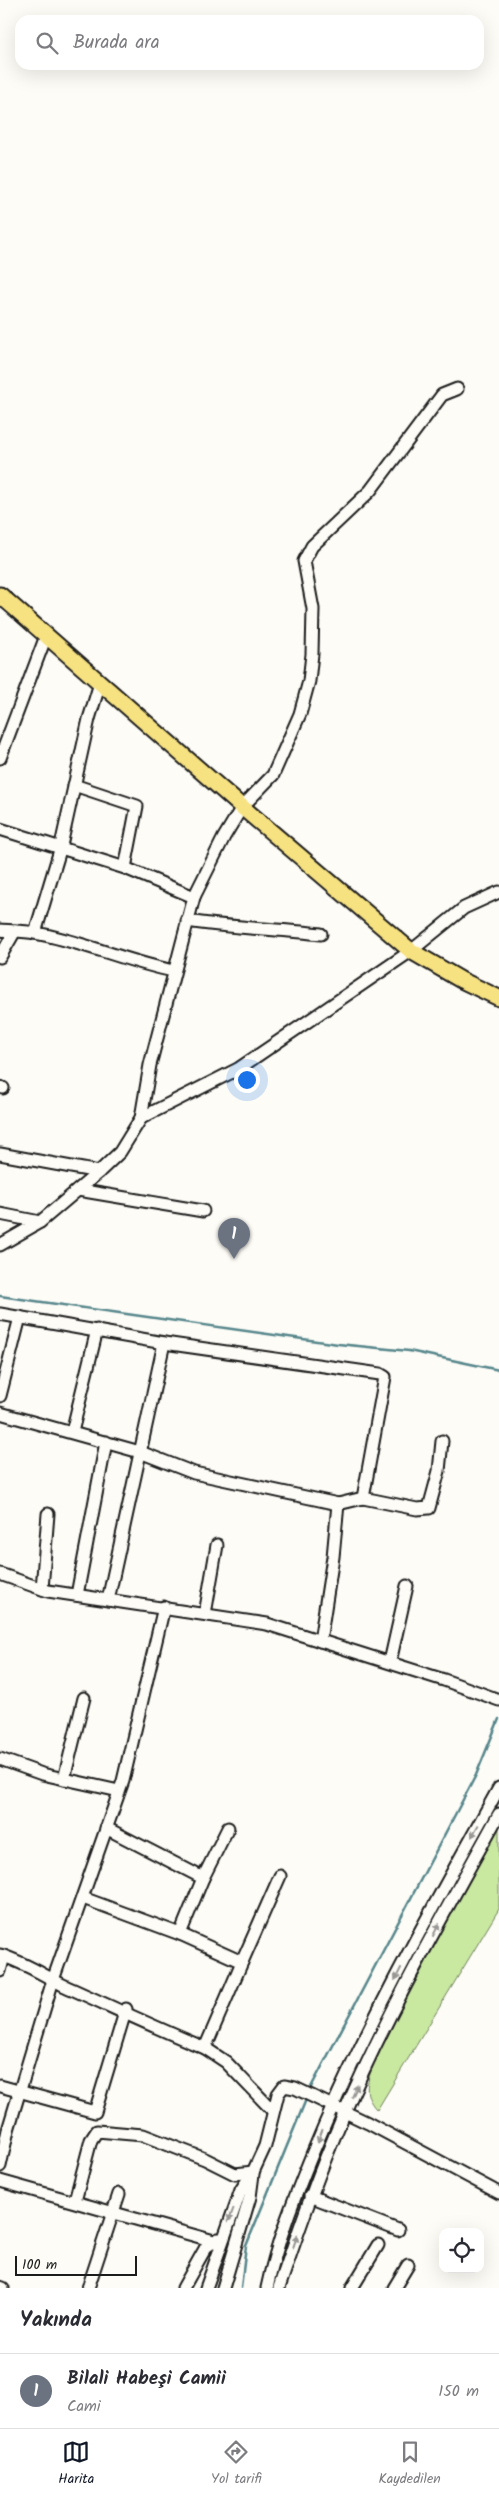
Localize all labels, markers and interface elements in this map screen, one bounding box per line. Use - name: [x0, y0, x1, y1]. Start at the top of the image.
- search box: [15, 15, 484, 70]
- text: Burada ara: [73, 28, 160, 58]
- icon: search: [33, 29, 61, 57]
- your location: [234, 1067, 260, 1093]
- pin: 1: [218, 1218, 250, 1259]
- one-way arrow: [471, 1824, 480, 1837]
- one-way arrow: [432, 1923, 440, 1938]
- one-way arrow: [394, 1967, 402, 1981]
- one-way arrow: [351, 2084, 359, 2098]
- one-way arrow: [316, 2128, 323, 2143]
- one-way arrow: [227, 2208, 235, 2223]
- map controls: [439, 2228, 484, 2273]
- button: locate: [439, 2228, 484, 2273]
- one-way arrow: [291, 2234, 299, 2249]
- scale bar: [15, 2253, 138, 2276]
- text: 100 m: [22, 2254, 57, 2276]
- text: Yakında: [20, 2304, 92, 2337]
- text: Bilali Habeşi Camii: [67, 2364, 226, 2394]
- text: 1: [34, 2379, 38, 2404]
- text: 150 m: [438, 2379, 479, 2404]
- text: Cami: [67, 2394, 101, 2419]
- tab: Harita: [58, 2438, 94, 2490]
- tab: Yol tarifi: [211, 2438, 262, 2490]
- tab: Kaydedilen: [378, 2438, 441, 2490]

